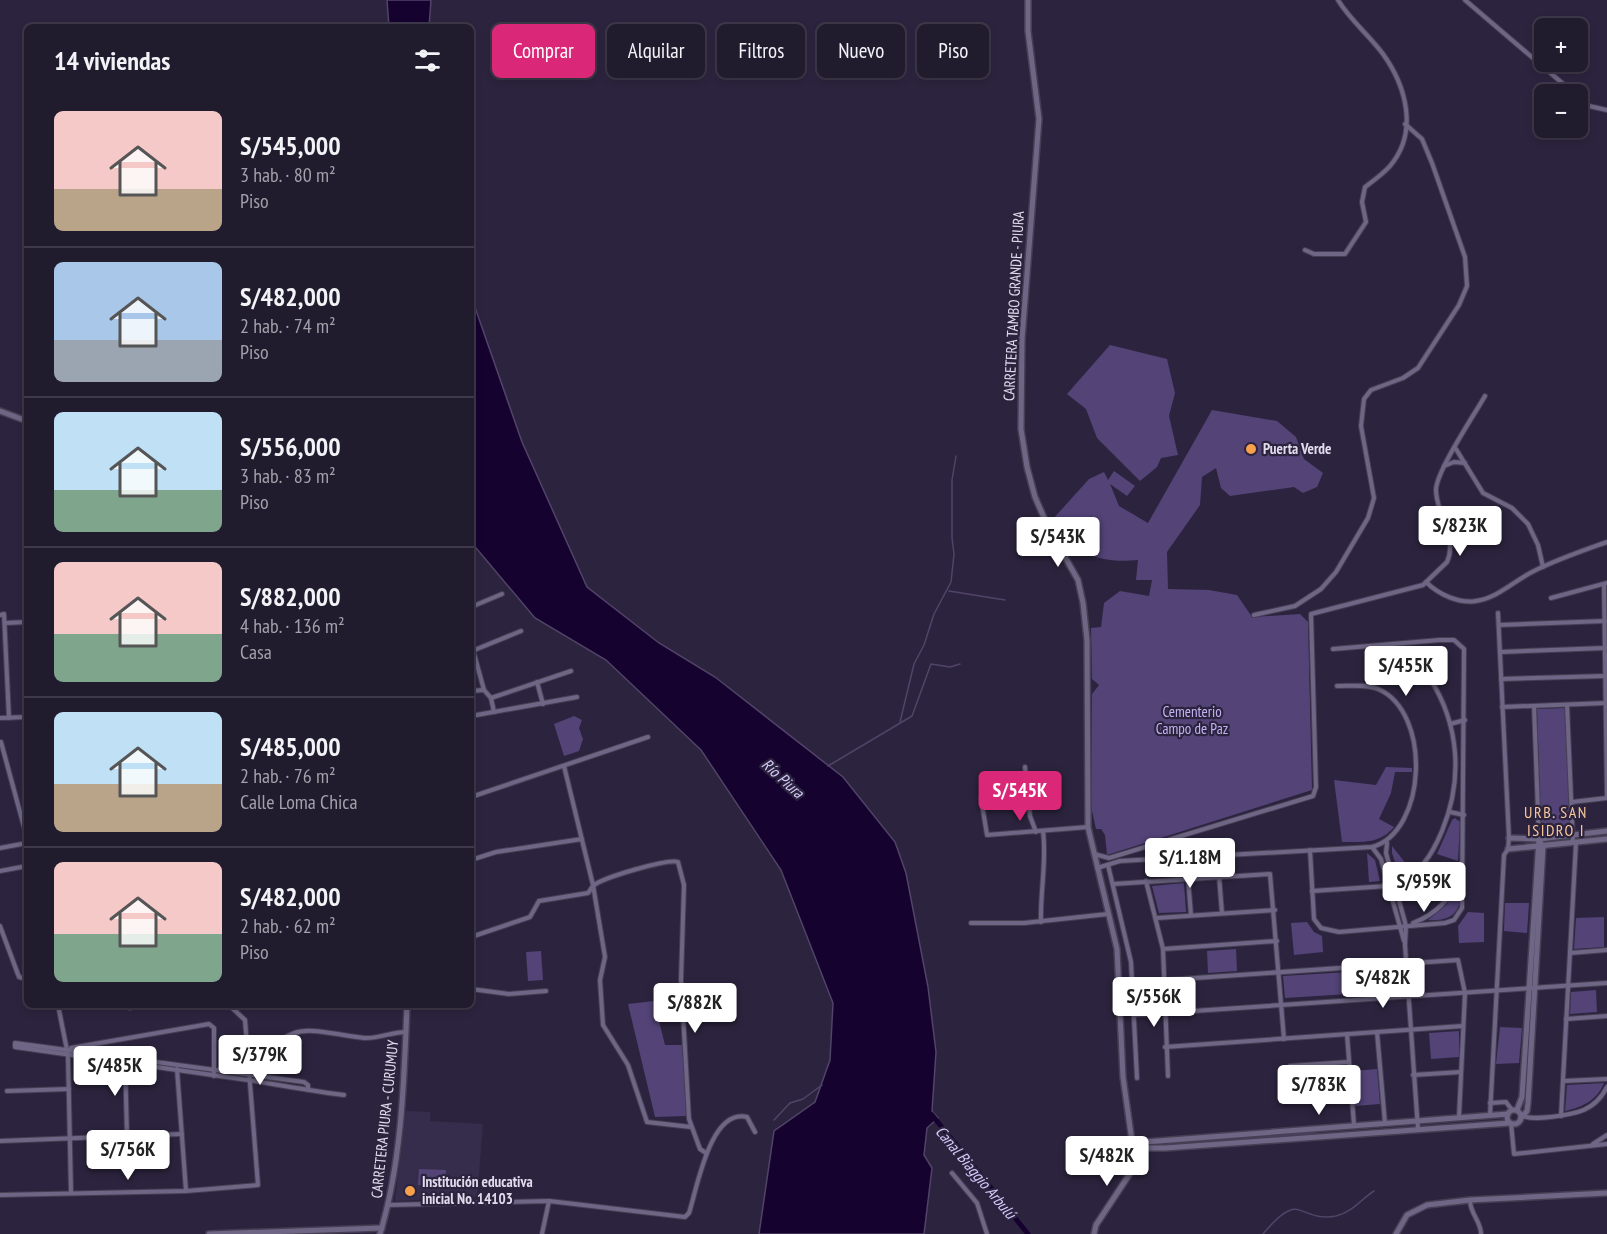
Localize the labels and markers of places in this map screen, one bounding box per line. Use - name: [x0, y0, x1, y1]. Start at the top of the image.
- place label: Puerta Verde: [1263, 439, 1331, 458]
- marker: Puerta Verde: [1244, 442, 1258, 456]
- pin: S/823K: [1411, 506, 1509, 557]
- pin: S/543K: [1009, 517, 1107, 568]
- pin: S/455K: [1357, 646, 1455, 697]
- pin: S/545K: [971, 771, 1069, 822]
- pin: S/1.18M: [1135, 838, 1245, 889]
- pin: S/959K: [1375, 862, 1473, 913]
- pin: S/482K: [1334, 958, 1432, 1009]
- pin: S/556K: [1105, 977, 1203, 1028]
- pin: S/882K: [646, 983, 744, 1034]
- pin: S/379K: [211, 1035, 309, 1086]
- pin: S/485K: [66, 1046, 164, 1097]
- pin: S/783K: [1270, 1065, 1368, 1116]
- pin: S/756K: [79, 1130, 177, 1181]
- pin: S/482K: [1058, 1136, 1156, 1187]
- place label: Institución educativa inicial No. 14103: [422, 1172, 533, 1208]
- marker: Institución educativa inicial No. 14103: [403, 1184, 417, 1198]

